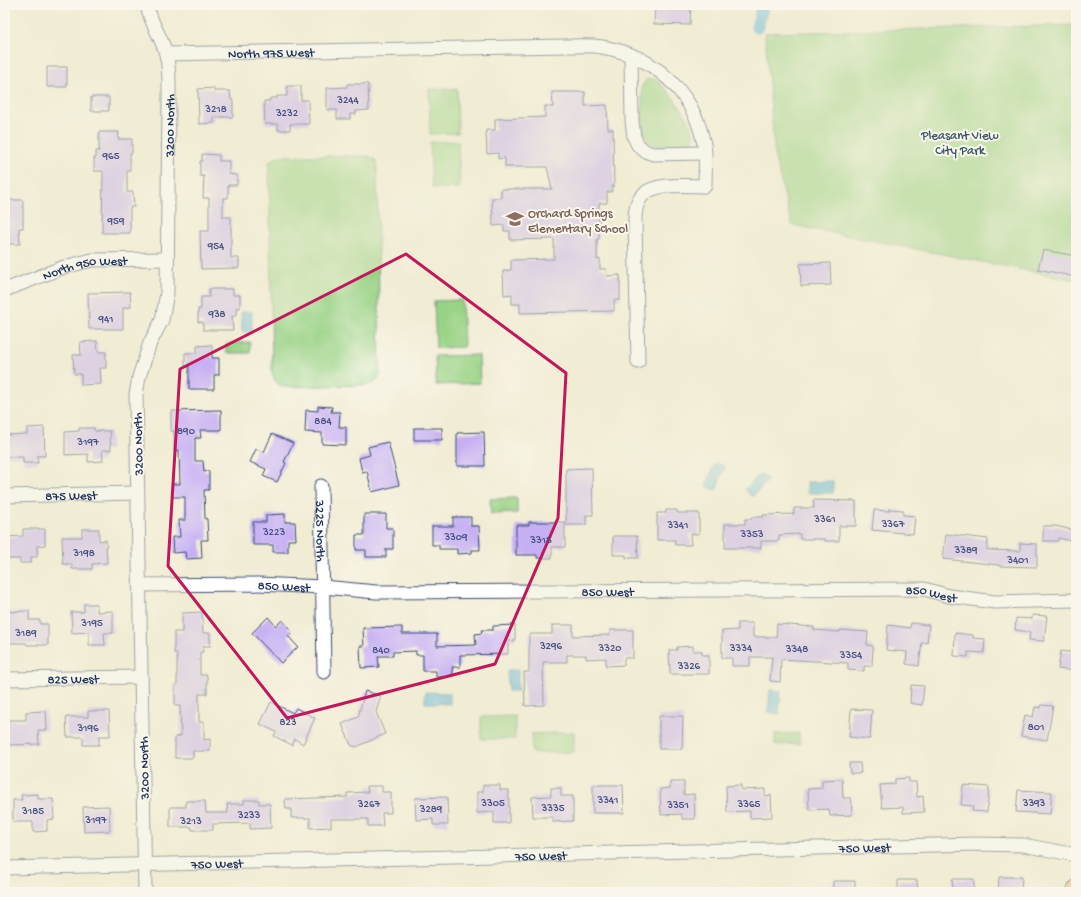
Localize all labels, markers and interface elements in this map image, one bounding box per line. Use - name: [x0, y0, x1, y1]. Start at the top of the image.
- street label: North 975 West: [228, 46, 316, 63]
- street label: 3200 North: [163, 94, 179, 158]
- house number: 3244: [336, 95, 360, 107]
- house number: 3218: [204, 104, 227, 116]
- house number: 3232: [275, 108, 299, 120]
- park label: Pleasant View City Park: [920, 129, 999, 159]
- house number: 965: [102, 151, 120, 163]
- place label: Orchard Springs Elementary School: [528, 207, 628, 237]
- school or university icon: Orchard Springs Elementary School: [505, 209, 525, 229]
- house number: 959: [107, 216, 125, 228]
- house number: 954: [207, 241, 225, 253]
- street label: North 950 West: [41, 255, 129, 285]
- house number: 938: [207, 309, 226, 321]
- house number: 941: [97, 314, 114, 326]
- street label: 3200 North: [131, 412, 148, 477]
- house number: 884: [314, 416, 332, 428]
- house number: 890: [177, 426, 195, 438]
- house number: 3197: [76, 437, 99, 449]
- street label: 875 West: [45, 489, 99, 505]
- street label: 3225 North: [311, 499, 327, 562]
- house number: 3361: [813, 514, 836, 526]
- house number: 3367: [881, 519, 905, 531]
- house number: 3341: [666, 520, 689, 532]
- house number: 3223: [262, 527, 285, 539]
- house number: 3353: [740, 529, 764, 541]
- house number: 3309: [443, 532, 468, 544]
- house number: 3315: [529, 535, 552, 547]
- house number: 3389: [954, 545, 978, 557]
- house number: 3198: [72, 548, 95, 560]
- house number: 3401: [1006, 555, 1029, 567]
- street label: 850 West: [257, 579, 312, 596]
- street label: 850 West: [905, 584, 959, 607]
- street label: 850 West: [581, 586, 636, 601]
- house number: 3195: [80, 618, 103, 630]
- house number: 3189: [14, 628, 37, 640]
- house number: 3296: [539, 641, 563, 653]
- house number: 3320: [597, 643, 622, 655]
- house number: 3334: [729, 643, 753, 655]
- house number: 3348: [785, 644, 808, 656]
- house number: 840: [372, 645, 390, 657]
- house number: 3354: [839, 650, 863, 662]
- house number: 3326: [677, 661, 701, 673]
- street label: 825 West: [47, 673, 100, 688]
- house number: 823: [279, 717, 297, 729]
- house number: 801: [1028, 722, 1044, 734]
- house number: 3196: [76, 723, 99, 735]
- street label: 3200 North: [137, 736, 154, 801]
- house number: 3341: [596, 795, 619, 807]
- house number: 3305: [480, 798, 505, 810]
- house number: 3393: [1022, 798, 1046, 810]
- house number: 3267: [357, 799, 380, 811]
- house number: 3365: [737, 799, 761, 811]
- house number: 3351: [666, 800, 689, 812]
- house number: 3335: [541, 803, 565, 815]
- house number: 3289: [419, 804, 443, 816]
- house number: 3185: [21, 806, 44, 818]
- house number: 3233: [237, 810, 261, 822]
- house number: 3197: [84, 815, 107, 827]
- house number: 3213: [179, 816, 202, 828]
- street label: 750 West: [838, 841, 893, 857]
- street label: 750 West: [514, 849, 569, 865]
- street label: 750 West: [190, 857, 245, 873]

